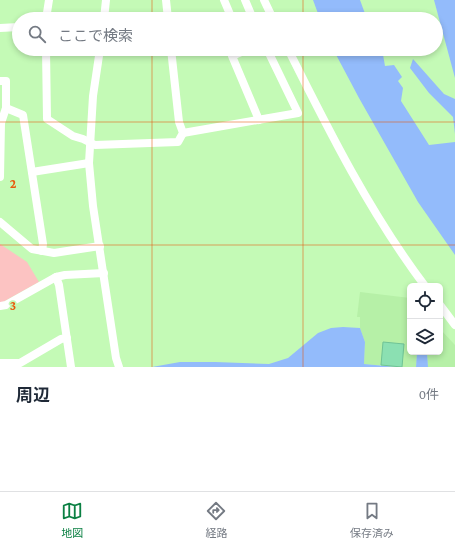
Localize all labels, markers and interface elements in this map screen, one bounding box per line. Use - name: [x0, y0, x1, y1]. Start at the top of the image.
- search box: [12, 12, 443, 56]
- icon: search: [26, 23, 48, 45]
- text: ここで検索: [58, 28, 133, 44]
- text: 2: [10, 176, 17, 191]
- map controls: [407, 283, 443, 355]
- button: locate: [407, 283, 443, 319]
- text: 3: [10, 298, 16, 313]
- button: layers: [407, 319, 443, 355]
- text: 周辺: [16, 386, 50, 405]
- text: 0件: [419, 387, 439, 402]
- tab: 地図: [61, 500, 83, 540]
- tab: 経路: [205, 500, 227, 540]
- tab: 保存済み: [350, 500, 394, 540]

